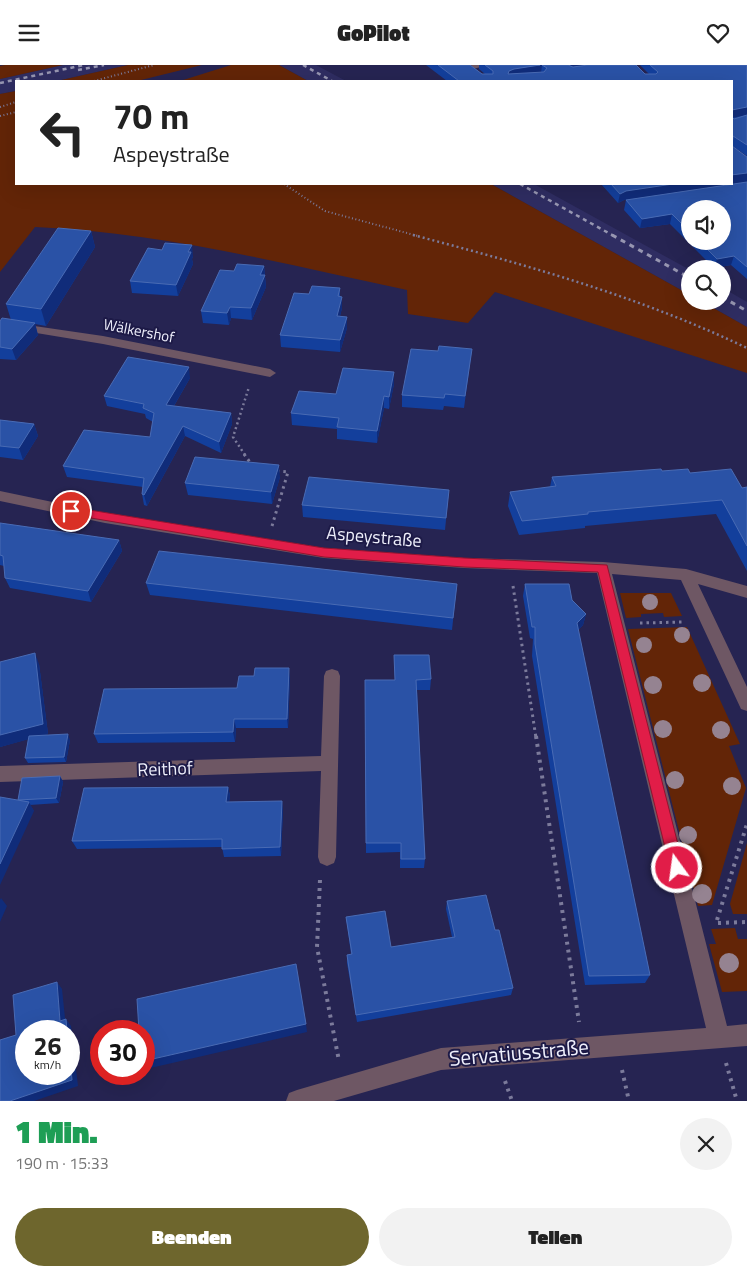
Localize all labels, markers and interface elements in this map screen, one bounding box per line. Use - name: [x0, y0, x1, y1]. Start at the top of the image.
- text: GoPilot: [337, 16, 410, 50]
- icon: menu: [15, 19, 43, 47]
- icon: heart: [704, 19, 732, 47]
- text: 70 m: [113, 89, 189, 143]
- icon: left: [30, 100, 95, 165]
- text: Aspeystraße: [113, 137, 230, 171]
- map controls: [681, 200, 731, 310]
- button: sound: [681, 200, 731, 250]
- button: search: [681, 260, 731, 310]
- street label: Wälkershof: [102, 312, 177, 349]
- pin: [50, 490, 92, 532]
- icon: arrive: [57, 497, 85, 525]
- street label: Aspeystraße: [325, 519, 423, 554]
- street label: Reithof: [137, 754, 193, 783]
- position arrow: [650, 841, 702, 893]
- speed limit sign: 30: [90, 1020, 155, 1085]
- text: 26: [33, 1027, 62, 1065]
- street label: Servatiusstraße: [448, 1030, 590, 1074]
- text: km/h: [34, 1055, 61, 1074]
- text: 1 Min.: [15, 1109, 98, 1155]
- button: close: [680, 1118, 732, 1170]
- text: 190 m · 15:33: [15, 1151, 109, 1175]
- button: Beenden: [15, 1208, 369, 1266]
- button: Teilen: [379, 1208, 732, 1266]

